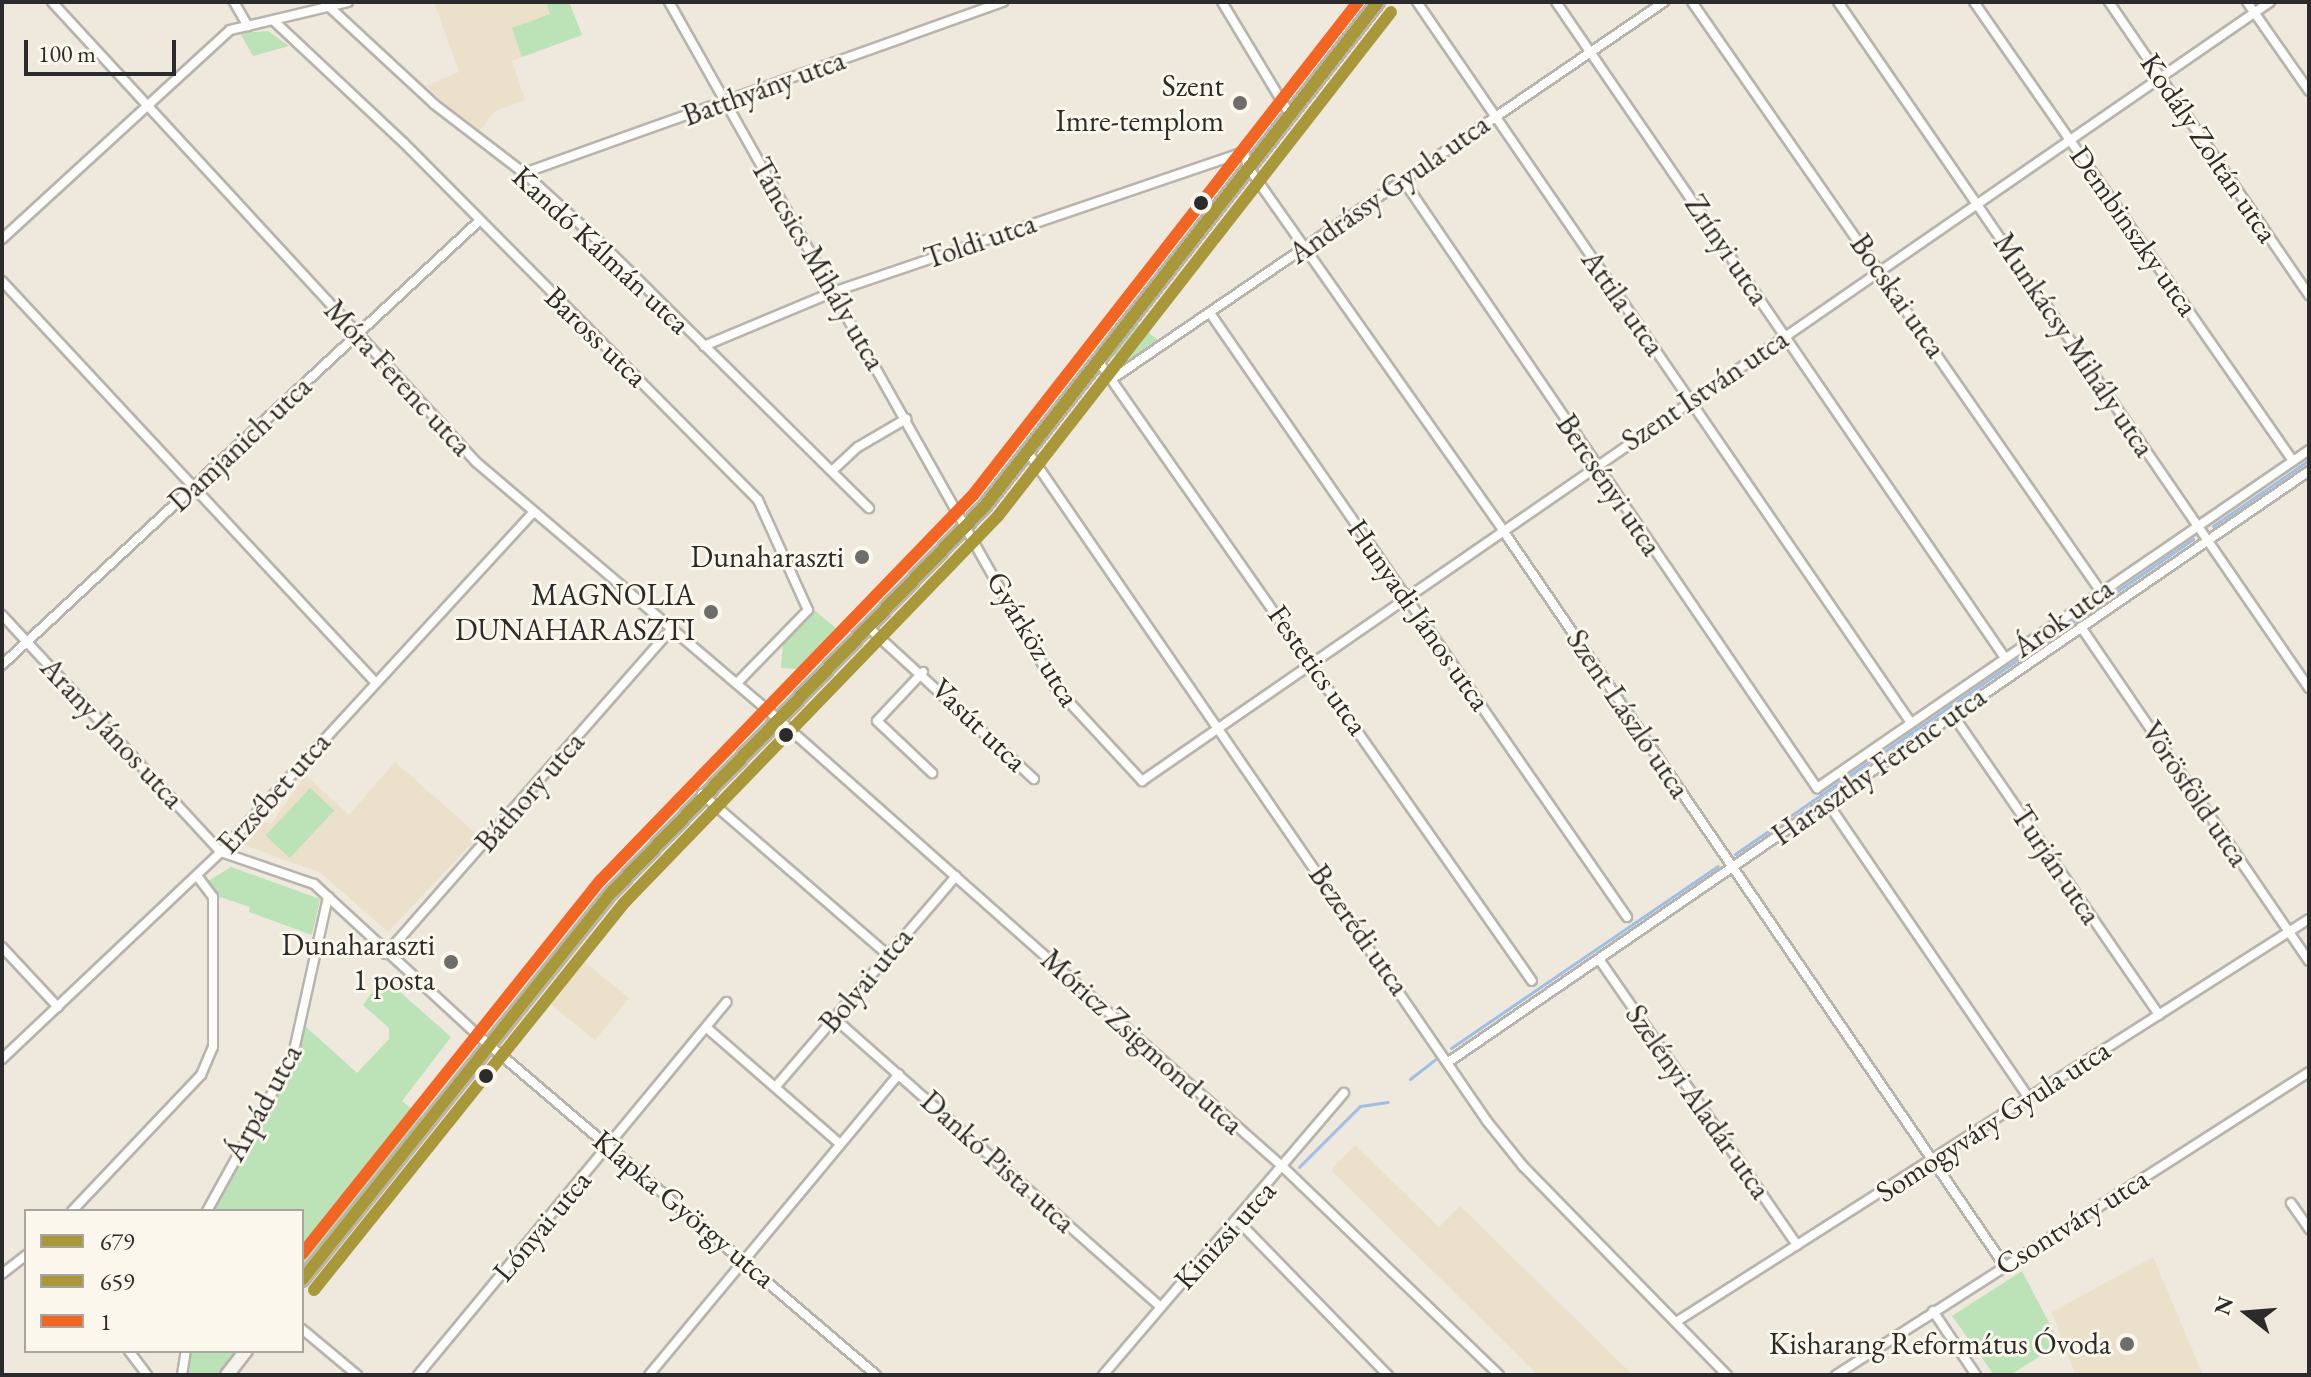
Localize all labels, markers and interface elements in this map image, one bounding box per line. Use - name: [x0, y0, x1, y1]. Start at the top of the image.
- scale bar: [28, 24, 180, 74]
- text: 100 m: [38, 38, 96, 69]
- street label: Batthyány utca: [678, 42, 850, 134]
- street label: Kodály Zoltán utca: [2132, 46, 2286, 250]
- place label: Szent Imre-templom: [1056, 68, 1224, 138]
- marker: Szent Imre-templom: [1231, 94, 1249, 112]
- street label: Andrássy Gyula utca: [1282, 106, 1496, 272]
- street label: Dembinszky utca: [2062, 139, 2206, 323]
- street label: Táncsics Mihály utca: [743, 152, 893, 376]
- street label: Kandó Kálmán utca: [505, 158, 697, 342]
- street label: Zrínyi utca: [1677, 188, 1777, 312]
- unlabelled marker: [1193, 195, 1209, 211]
- street label: Toldi utca: [919, 205, 1041, 277]
- street label: Munkácsy Mihály utca: [1986, 226, 2162, 464]
- street label: Bocskai utca: [1842, 227, 1954, 365]
- street label: Attila utca: [1574, 243, 1672, 363]
- street label: Baross utca: [537, 279, 655, 395]
- street label: Móra Ferenc utca: [317, 293, 479, 463]
- street label: Szent István utca: [1615, 321, 1795, 459]
- street label: Damjanich utca: [161, 369, 319, 519]
- street label: Bercsényi utca: [1548, 407, 1670, 563]
- street label: Hunyadi János utca: [1340, 512, 1498, 718]
- place label: Dunaharaszti: [691, 539, 844, 575]
- marker: Dunaharaszti: [851, 546, 873, 568]
- street label: Gyárköz utca: [979, 565, 1087, 713]
- street label: Árok utca: [2006, 571, 2120, 665]
- place label: MAGNOLIA DUNAHARASZTI: [455, 577, 695, 648]
- street label: Festetics utca: [1260, 598, 1376, 742]
- marker: MAGNOLIA DUNAHARASZTI: [702, 603, 720, 621]
- street label: Szent László utca: [1558, 623, 1698, 805]
- street label: Arany János utca: [33, 650, 191, 816]
- street label: Vasút utca: [924, 671, 1034, 779]
- street label: Haraszthy Ferenc utca: [1765, 679, 1993, 853]
- street label: Vörösföld utca: [2133, 715, 2257, 873]
- street label: Erzsébet utca: [210, 725, 338, 861]
- street label: Báthory utca: [468, 725, 592, 859]
- unlabelled marker: [778, 727, 794, 743]
- street label: Turján utca: [2003, 799, 2109, 931]
- street label: Bezerédi utca: [1301, 858, 1417, 1002]
- street label: Bolyai utca: [812, 920, 920, 1040]
- place label: Dunaharaszti 1 posta: [282, 927, 435, 998]
- street label: Móricz Zsigmond utca: [1033, 942, 1251, 1142]
- marker: Dunaharaszti 1 posta: [442, 953, 460, 971]
- street label: Szelényi Aladár utca: [1618, 998, 1778, 1206]
- street label: Somogyváry Gyula utca: [1869, 1032, 2117, 1210]
- street label: Árpád utca: [216, 1038, 310, 1168]
- unlabelled marker: [478, 1068, 494, 1084]
- street label: Dankó Pista utca: [913, 1083, 1083, 1241]
- street label: Klapka György utca: [585, 1122, 783, 1296]
- street label: Csontváry utca: [1989, 1161, 2155, 1283]
- street label: Lónyai utca: [485, 1163, 599, 1289]
- street label: Kinizsi utca: [1167, 1173, 1283, 1297]
- legend: [24, 1209, 304, 1353]
- text: 679: [100, 1226, 135, 1257]
- text: 659: [100, 1266, 135, 1297]
- north arrow: [2207, 1273, 2287, 1353]
- text: N: [2207, 1293, 2240, 1319]
- text: 1: [100, 1306, 112, 1337]
- place label: Kisharang Református Óvoda: [1769, 1326, 2111, 1362]
- marker: Kisharang Református Óvoda: [2118, 1335, 2136, 1353]

